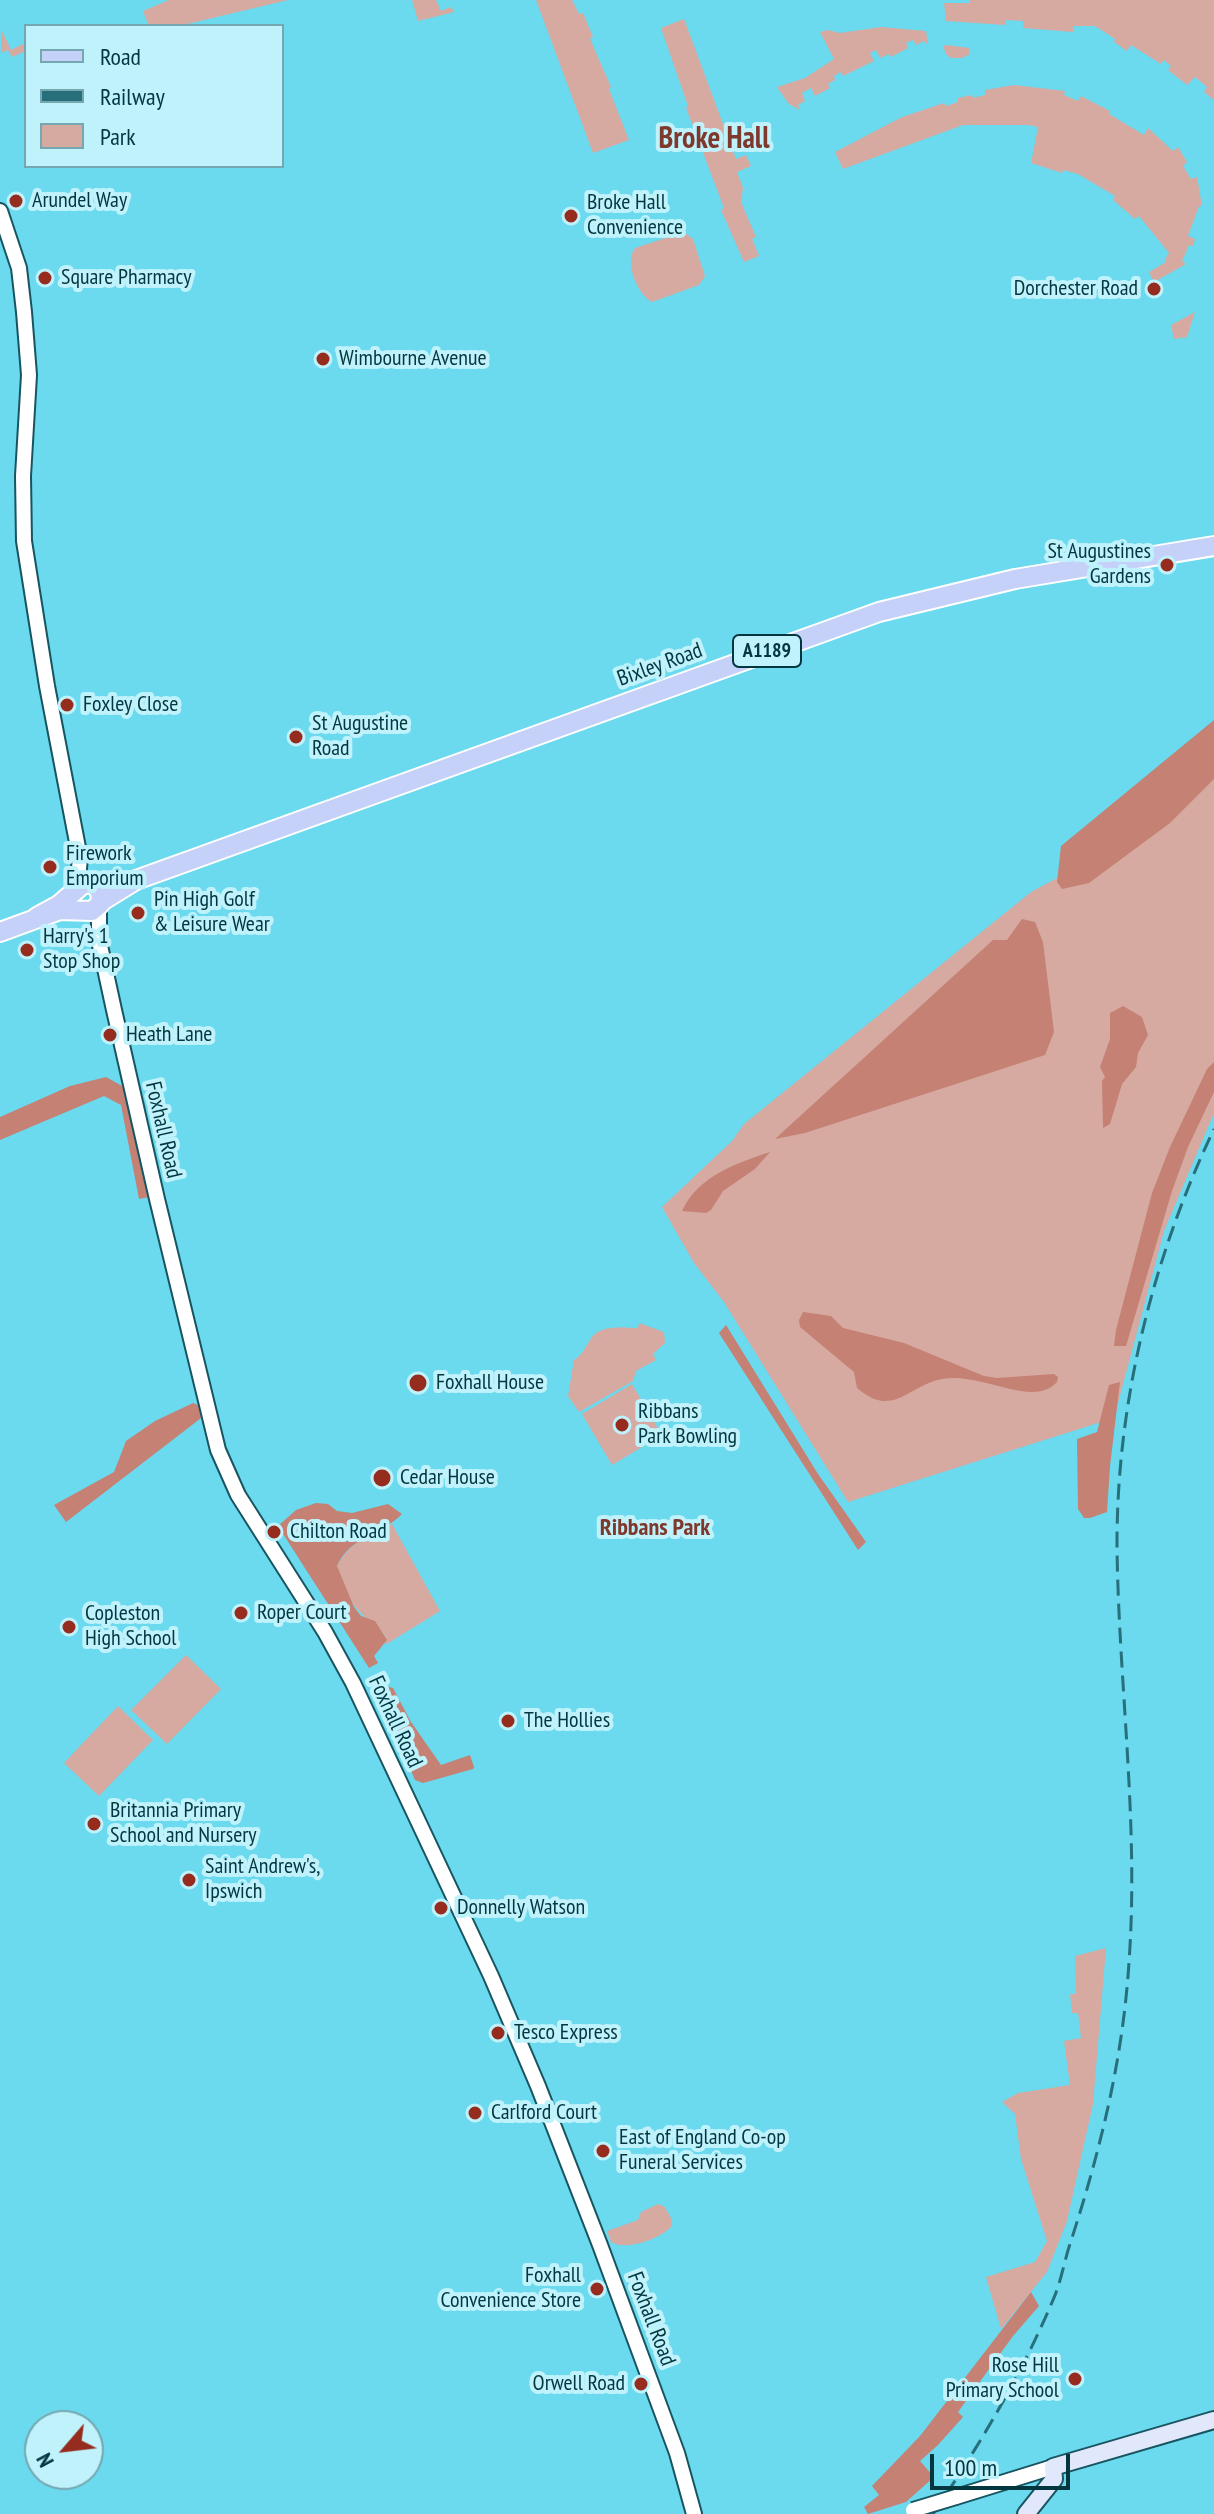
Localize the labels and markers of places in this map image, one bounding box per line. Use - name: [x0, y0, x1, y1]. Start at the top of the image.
- place label: Arundel Way: [32, 188, 127, 214]
- place label: Broke Hall Convenience: [587, 190, 683, 242]
- marker: Arundel Way: [7, 192, 25, 210]
- marker: Broke Hall Convenience: [562, 207, 580, 225]
- place label: Square Pharmacy: [61, 265, 191, 291]
- marker: Square Pharmacy: [36, 269, 54, 287]
- place label: Dorchester Road: [1014, 276, 1138, 302]
- marker: Dorchester Road: [1145, 280, 1163, 298]
- place label: Wimbourne Avenue: [339, 346, 487, 372]
- marker: Wimbourne Avenue: [314, 350, 332, 368]
- place label: St Augustines Gardens: [1047, 539, 1151, 590]
- marker: St Augustines Gardens: [1158, 556, 1176, 574]
- place label: Foxley Close: [83, 692, 178, 718]
- marker: Foxley Close: [58, 696, 76, 714]
- place label: St Augustine Road: [312, 711, 408, 762]
- marker: St Augustine Road: [287, 728, 305, 746]
- place label: Firework Emporium: [66, 841, 144, 892]
- marker: Firework Emporium: [41, 858, 59, 876]
- place label: Pin High Golf & Leisure Wear: [154, 887, 270, 938]
- marker: Pin High Golf & Leisure Wear: [129, 904, 147, 922]
- place label: Harry's 1 Stop Shop: [43, 924, 120, 976]
- marker: Harry's 1 Stop Shop: [18, 941, 36, 959]
- place label: Heath Lane: [126, 1022, 212, 1048]
- marker: Heath Lane: [101, 1026, 119, 1044]
- place label: Foxhall House: [436, 1370, 544, 1396]
- marker: Foxhall House: [407, 1372, 429, 1394]
- place label: Ribbans Park Bowling: [638, 1399, 737, 1450]
- marker: Ribbans Park Bowling: [613, 1416, 631, 1434]
- place label: Cedar House: [400, 1465, 495, 1491]
- marker: Cedar House: [371, 1467, 393, 1489]
- place label: Chilton Road: [290, 1519, 387, 1545]
- marker: Chilton Road: [265, 1523, 283, 1541]
- place label: Roper Court: [257, 1600, 347, 1626]
- place label: Copleston High School: [85, 1601, 176, 1652]
- marker: Roper Court: [232, 1604, 250, 1622]
- marker: Copleston High School: [60, 1618, 78, 1636]
- place label: The Hollies: [524, 1708, 610, 1734]
- marker: The Hollies: [499, 1712, 517, 1730]
- place label: Britannia Primary School and Nursery: [110, 1798, 257, 1850]
- marker: Britannia Primary School and Nursery: [85, 1815, 103, 1833]
- place label: Saint Andrew's, Ipswich: [205, 1854, 320, 1906]
- marker: Saint Andrew's, Ipswich: [180, 1871, 198, 1889]
- place label: Donnelly Watson: [457, 1895, 585, 1921]
- marker: Donnelly Watson: [432, 1899, 450, 1917]
- place label: Tesco Express: [514, 2020, 618, 2046]
- marker: Tesco Express: [489, 2024, 507, 2042]
- place label: Carlford Court: [491, 2100, 597, 2126]
- marker: Carlford Court: [466, 2104, 484, 2122]
- place label: East of England Co-op Funeral Services: [619, 2125, 786, 2176]
- marker: East of England Co-op Funeral Services: [594, 2142, 612, 2160]
- place label: Foxhall Convenience Store: [440, 2263, 581, 2314]
- marker: Foxhall Convenience Store: [588, 2280, 606, 2298]
- place label: Rose Hill Primary School: [946, 2353, 1059, 2404]
- marker: Rose Hill Primary School: [1066, 2370, 1084, 2388]
- place label: Orwell Road: [533, 2371, 625, 2397]
- marker: Orwell Road: [632, 2375, 650, 2393]

